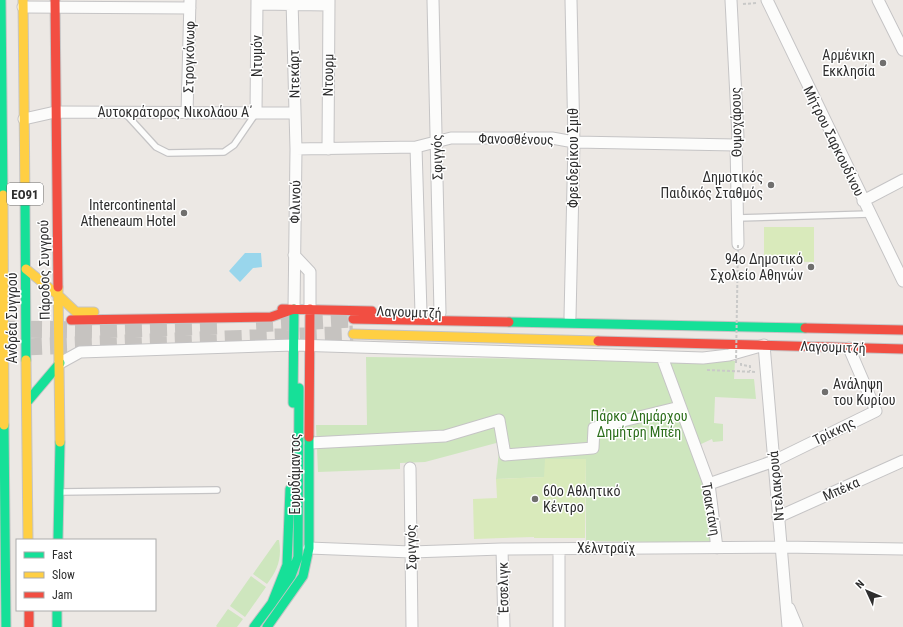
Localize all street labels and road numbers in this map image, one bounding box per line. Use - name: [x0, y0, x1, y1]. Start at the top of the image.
- street label: Στρογκόνωφ: [180, 21, 199, 93]
- street label: Ντυμόν: [249, 35, 265, 77]
- street label: Ντεκάρτ: [286, 49, 302, 99]
- street label: Ντουρμ: [320, 54, 336, 96]
- street label: Μήτρου Σαρκουδίνου: [800, 83, 868, 199]
- street label: Θυμοχάρους: [727, 87, 745, 157]
- street label: Αυτοκράτορος Νικολάου Α΄: [97, 104, 253, 120]
- street label: Φρειδερίκου Σμιθ: [565, 108, 581, 208]
- street label: Φανοσθένους: [478, 130, 554, 148]
- street label: Σφιγγός: [429, 134, 446, 180]
- street label: Φιλινού: [287, 180, 303, 224]
- road number: ΕΟ91: [7, 183, 43, 205]
- street label: Πάροδος Συγγρού: [35, 219, 53, 320]
- street label: Ανδρέα Συγγρού: [4, 272, 20, 364]
- street label: Λαγουμιτζή: [376, 303, 442, 321]
- street label: Λαγουμιτζή: [800, 338, 866, 356]
- street label: Τρίκκης: [810, 414, 858, 448]
- street label: Ευρυδάμαντος: [287, 433, 303, 515]
- street label: Ντελακρουά: [765, 450, 787, 522]
- street label: Μπέκα: [820, 474, 862, 504]
- street label: Τσακτάνη: [698, 481, 724, 537]
- street label: Σφιγγός: [403, 524, 420, 570]
- street label: Χέλντραϊχ: [577, 540, 635, 556]
- street label: Έσσελιγκ: [495, 562, 511, 615]

